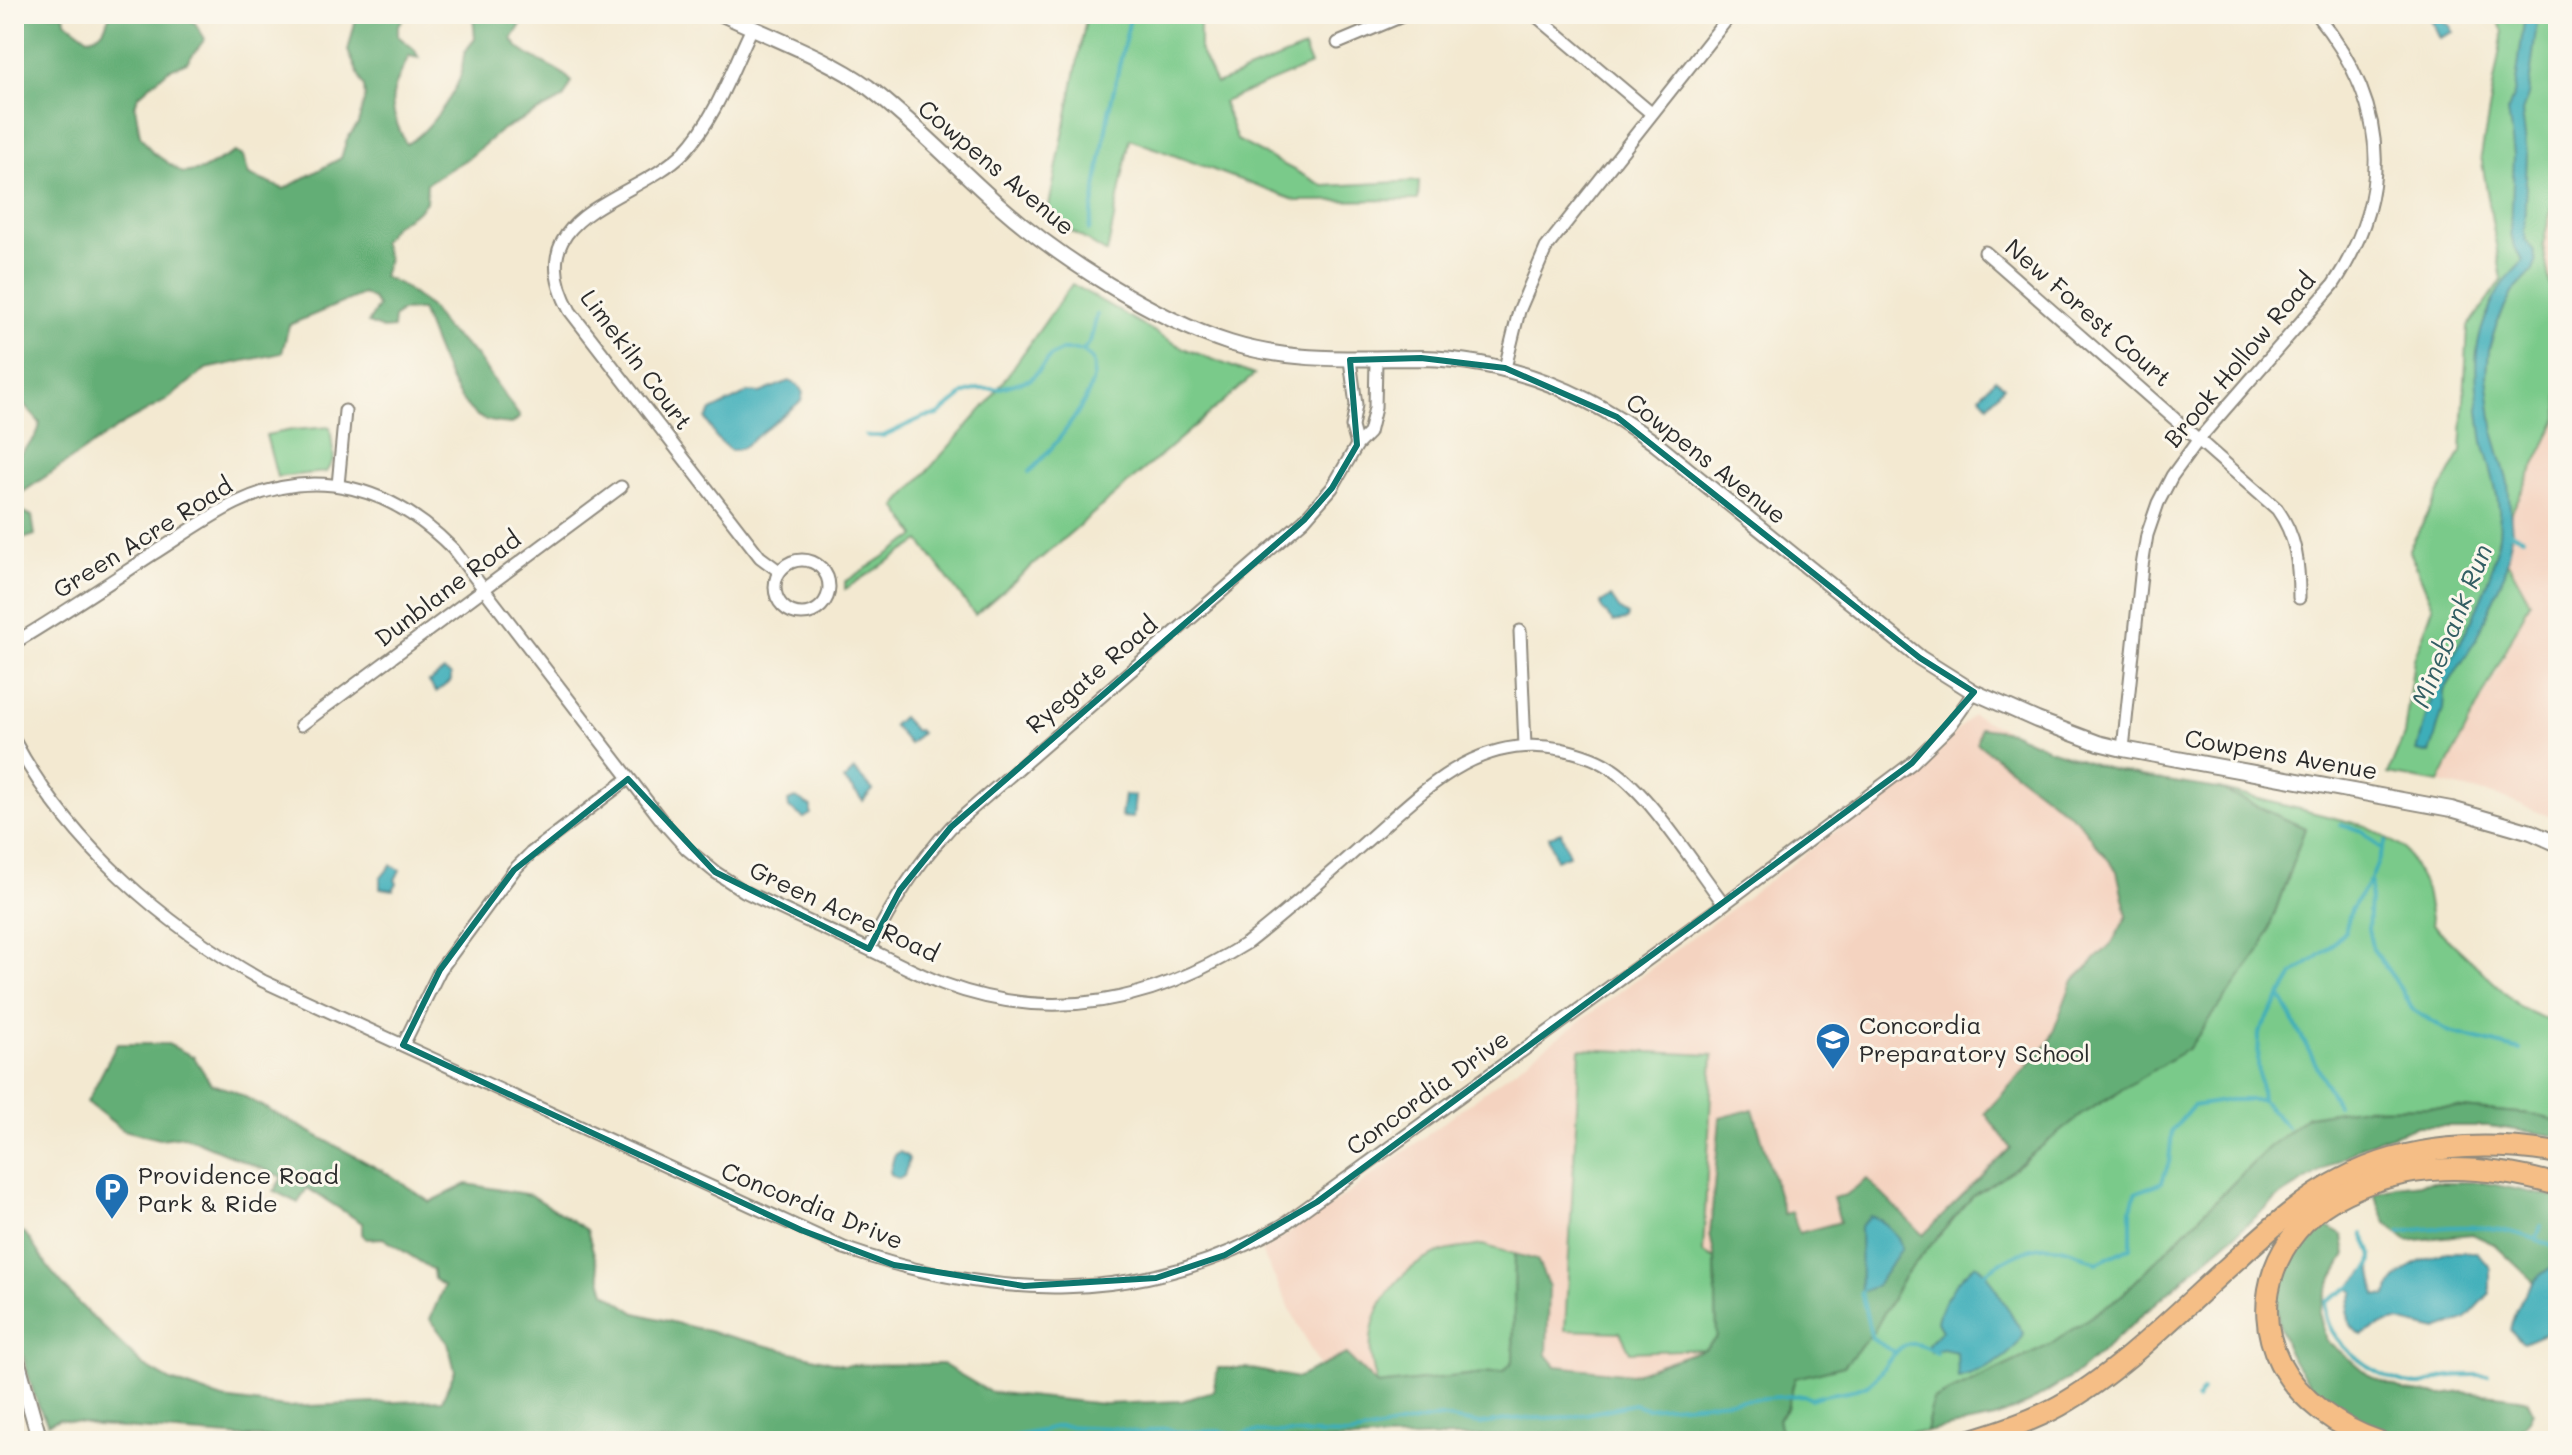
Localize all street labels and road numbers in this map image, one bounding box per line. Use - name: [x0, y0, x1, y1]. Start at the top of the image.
- street label: Cowpens Avenue: [912, 92, 1082, 242]
- street label: New Forest Court: [1999, 231, 2179, 393]
- street label: Brook Hollow Road: [2156, 265, 2321, 453]
- street label: Limekiln Court: [574, 283, 700, 436]
- street label: Cowpens Avenue: [1620, 385, 1793, 530]
- street label: Green Acre Road: [47, 469, 238, 604]
- street label: Dunblane Road: [368, 523, 526, 653]
- street label: Ryegate Road: [1019, 608, 1163, 740]
- street label: Cowpens Avenue: [2182, 721, 2380, 786]
- street label: Green Acre Road: [745, 853, 944, 968]
- street label: Concordia Drive: [1340, 1022, 1515, 1161]
- street label: Concordia Drive: [717, 1154, 908, 1255]

